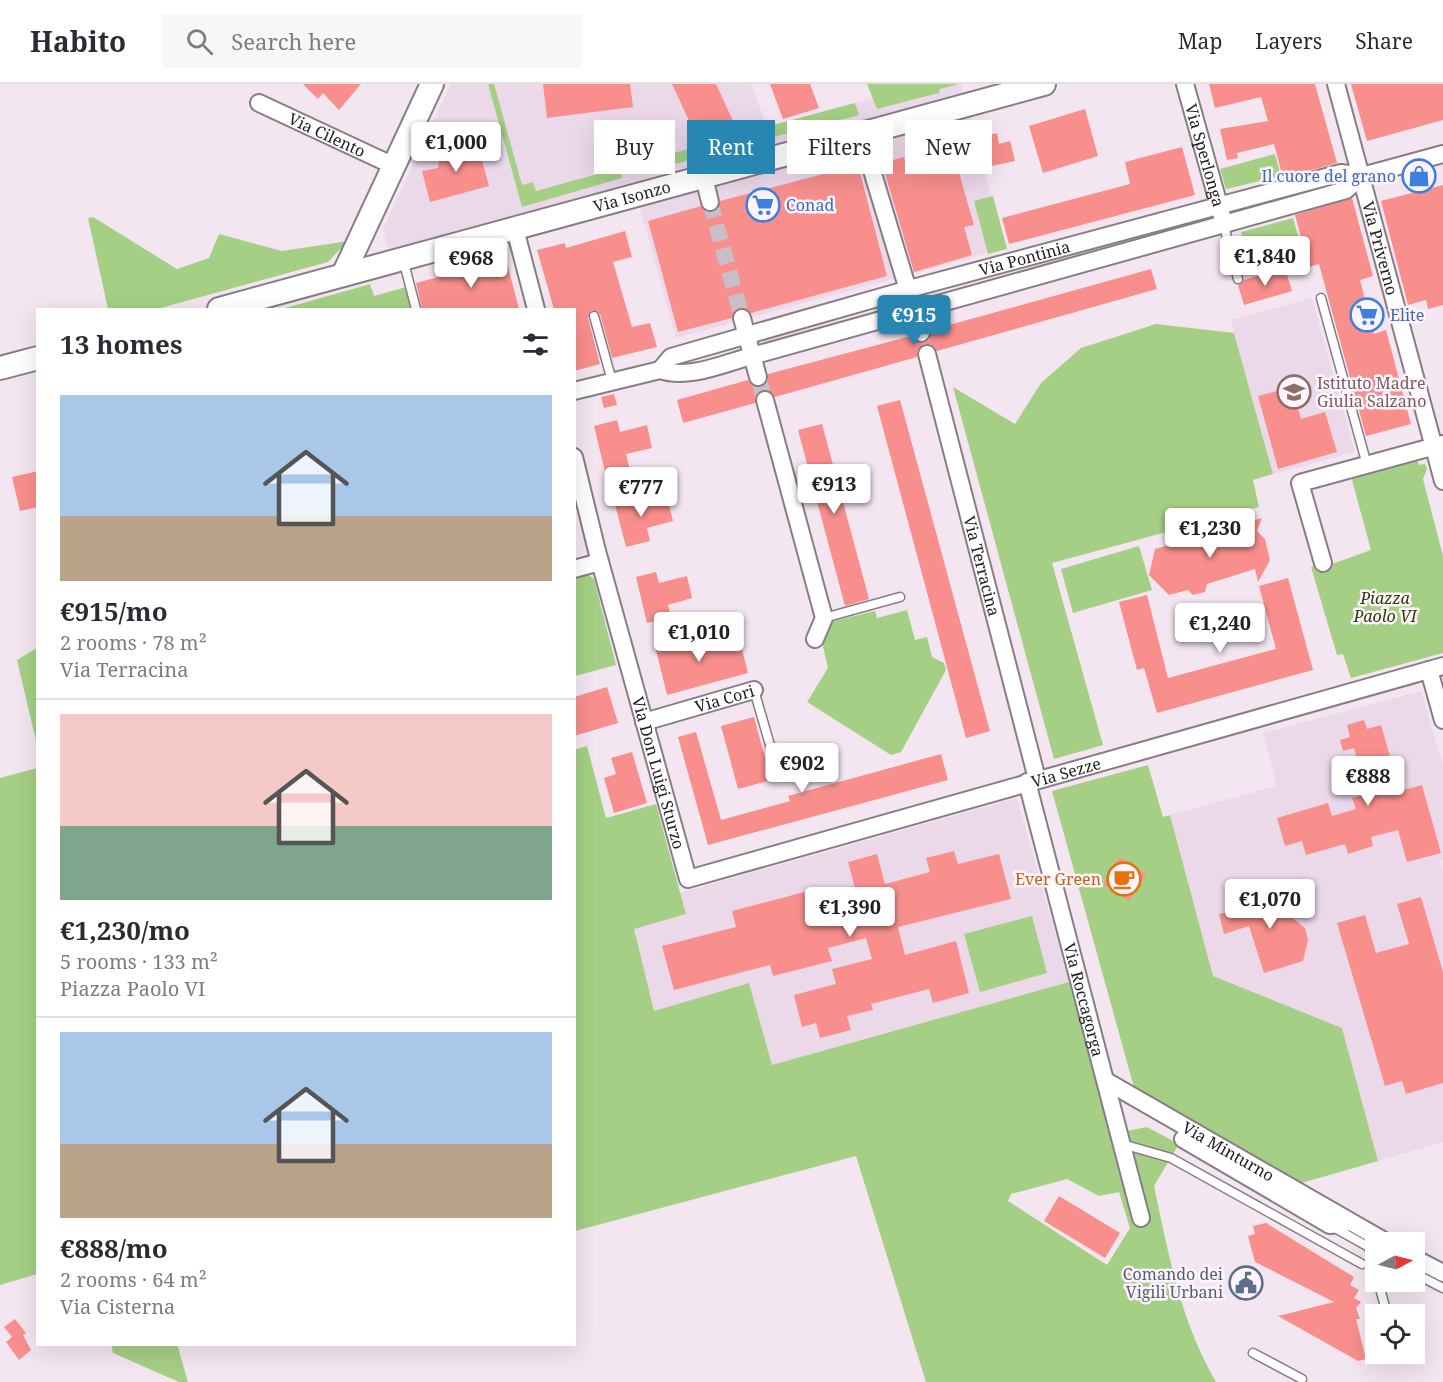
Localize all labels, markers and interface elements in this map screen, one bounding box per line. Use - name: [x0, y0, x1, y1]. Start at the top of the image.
- search box: [162, 14, 582, 68]
- text: Habito: [30, 22, 126, 60]
- icon: search: [183, 25, 216, 58]
- text: Search here: [231, 26, 356, 56]
- text: Map: [1178, 27, 1222, 55]
- text: Layers: [1255, 27, 1322, 55]
- text: Share: [1355, 27, 1413, 55]
- street label: Via Sperlonga: [1180, 101, 1230, 209]
- street label: Via Cilento: [285, 107, 369, 162]
- chip: Buy: [594, 120, 675, 174]
- chip: Rent: [687, 120, 775, 174]
- chip: Filters: [787, 120, 893, 174]
- chip: New: [905, 120, 992, 174]
- pin: €1,000: [407, 122, 505, 173]
- text: €1,000: [425, 128, 487, 155]
- shop icon: Il cuore del grano: [1401, 158, 1437, 194]
- place label: Il cuore del grano: [1262, 165, 1396, 187]
- street label: Via Isonzo: [591, 175, 673, 217]
- supermarket icon: Conad: [745, 187, 781, 223]
- place label: Conad: [786, 194, 834, 216]
- street label: Via Priverno: [1357, 199, 1403, 298]
- street label: Via Pontinia: [976, 235, 1072, 281]
- pin: €1,840: [1216, 236, 1314, 287]
- pin: €968: [435, 238, 507, 289]
- text: €1,840: [1234, 242, 1296, 269]
- text: €968: [448, 244, 494, 271]
- pin: €915: [878, 295, 950, 346]
- supermarket icon: Elite: [1349, 297, 1385, 333]
- text: €915: [891, 301, 937, 328]
- place label: Elite: [1390, 304, 1424, 326]
- text: 13 homes: [60, 326, 182, 362]
- icon: filters: [519, 328, 552, 361]
- place label: Istituto Madre Giulia Salzano: [1317, 372, 1426, 412]
- school or university icon: Istituto Madre Giulia Salzano: [1276, 374, 1312, 410]
- icon: home: [252, 434, 360, 542]
- pin: €913: [798, 464, 870, 515]
- pin: €777: [605, 467, 677, 518]
- text: €913: [811, 470, 857, 497]
- text: €777: [618, 473, 664, 500]
- pin: €1,230: [1161, 508, 1259, 559]
- street label: Via Terracina: [958, 513, 1005, 619]
- text: €1,230: [1179, 514, 1241, 541]
- park label: Piazza Paolo VI: [1352, 587, 1418, 627]
- text: €915/mo: [60, 593, 168, 629]
- pin: €1,240: [1171, 603, 1269, 654]
- text: €1,240: [1189, 609, 1251, 636]
- pin: €1,010: [650, 612, 748, 663]
- text: €1,010: [668, 618, 730, 645]
- text: 2 rooms · 78 m²: [60, 629, 207, 656]
- text: Via Terracina: [60, 656, 188, 683]
- street label: Via Cori: [692, 679, 757, 718]
- street label: Via Don Luigi Sturzo: [627, 694, 690, 852]
- pin: €902: [766, 743, 838, 794]
- text: €902: [779, 749, 825, 776]
- street label: Via Sezze: [1029, 752, 1103, 793]
- icon: home: [252, 753, 360, 861]
- pin: €888: [1332, 756, 1404, 807]
- text: €888: [1345, 762, 1391, 789]
- cafe icon: Ever Green: [1106, 861, 1142, 897]
- place label: Ever Green: [1015, 868, 1101, 890]
- pin: €1,070: [1221, 879, 1319, 930]
- text: €1,070: [1239, 885, 1301, 912]
- pin: €1,390: [801, 887, 899, 938]
- text: €1,390: [819, 893, 881, 920]
- text: €1,230/mo: [60, 912, 190, 948]
- street label: Via Roccagorga: [1059, 940, 1109, 1059]
- text: 5 rooms · 133 m²: [60, 948, 218, 975]
- text: Piazza Paolo VI: [60, 975, 205, 1002]
- icon: home: [252, 1071, 360, 1179]
- street label: Via Minturno: [1178, 1116, 1278, 1186]
- text: €888/mo: [60, 1230, 168, 1266]
- north arrow: [1365, 1232, 1425, 1292]
- map controls: [1365, 1232, 1425, 1364]
- place label: Comando dei Vigili Urbani: [1123, 1263, 1223, 1303]
- public building icon: Comando dei Vigili Urbani: [1228, 1265, 1264, 1301]
- text: 2 rooms · 64 m²: [60, 1266, 207, 1293]
- text: Via Cisterna: [60, 1293, 175, 1320]
- button: locate: [1365, 1304, 1425, 1364]

